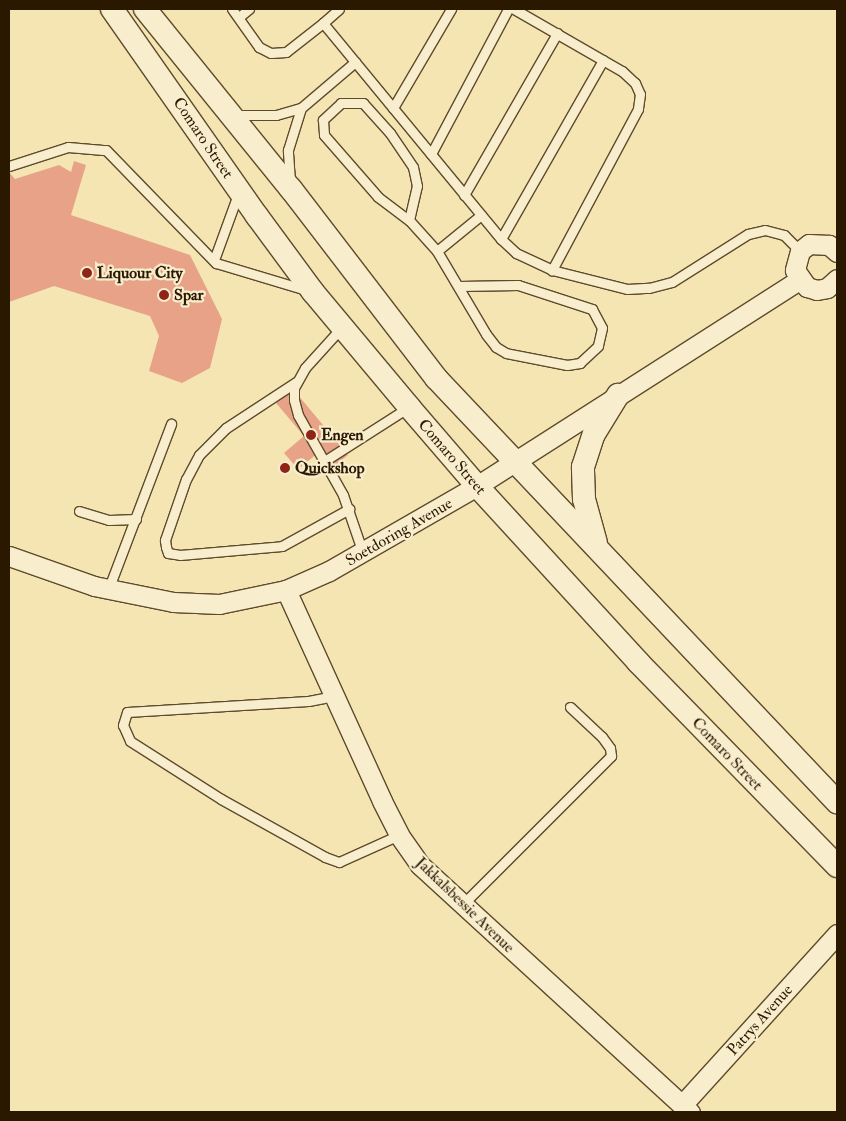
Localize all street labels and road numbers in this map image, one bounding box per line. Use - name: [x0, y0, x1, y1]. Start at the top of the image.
- street label: Comaro Street: [169, 94, 237, 182]
- street label: Comaro Street: [414, 415, 490, 499]
- street label: Soetdoring Avenue: [342, 494, 456, 570]
- street label: Comaro Street: [687, 714, 767, 794]
- street label: Jakkalsbessie Avenue: [412, 853, 518, 957]
- street label: Patrys Avenue: [723, 981, 797, 1059]

